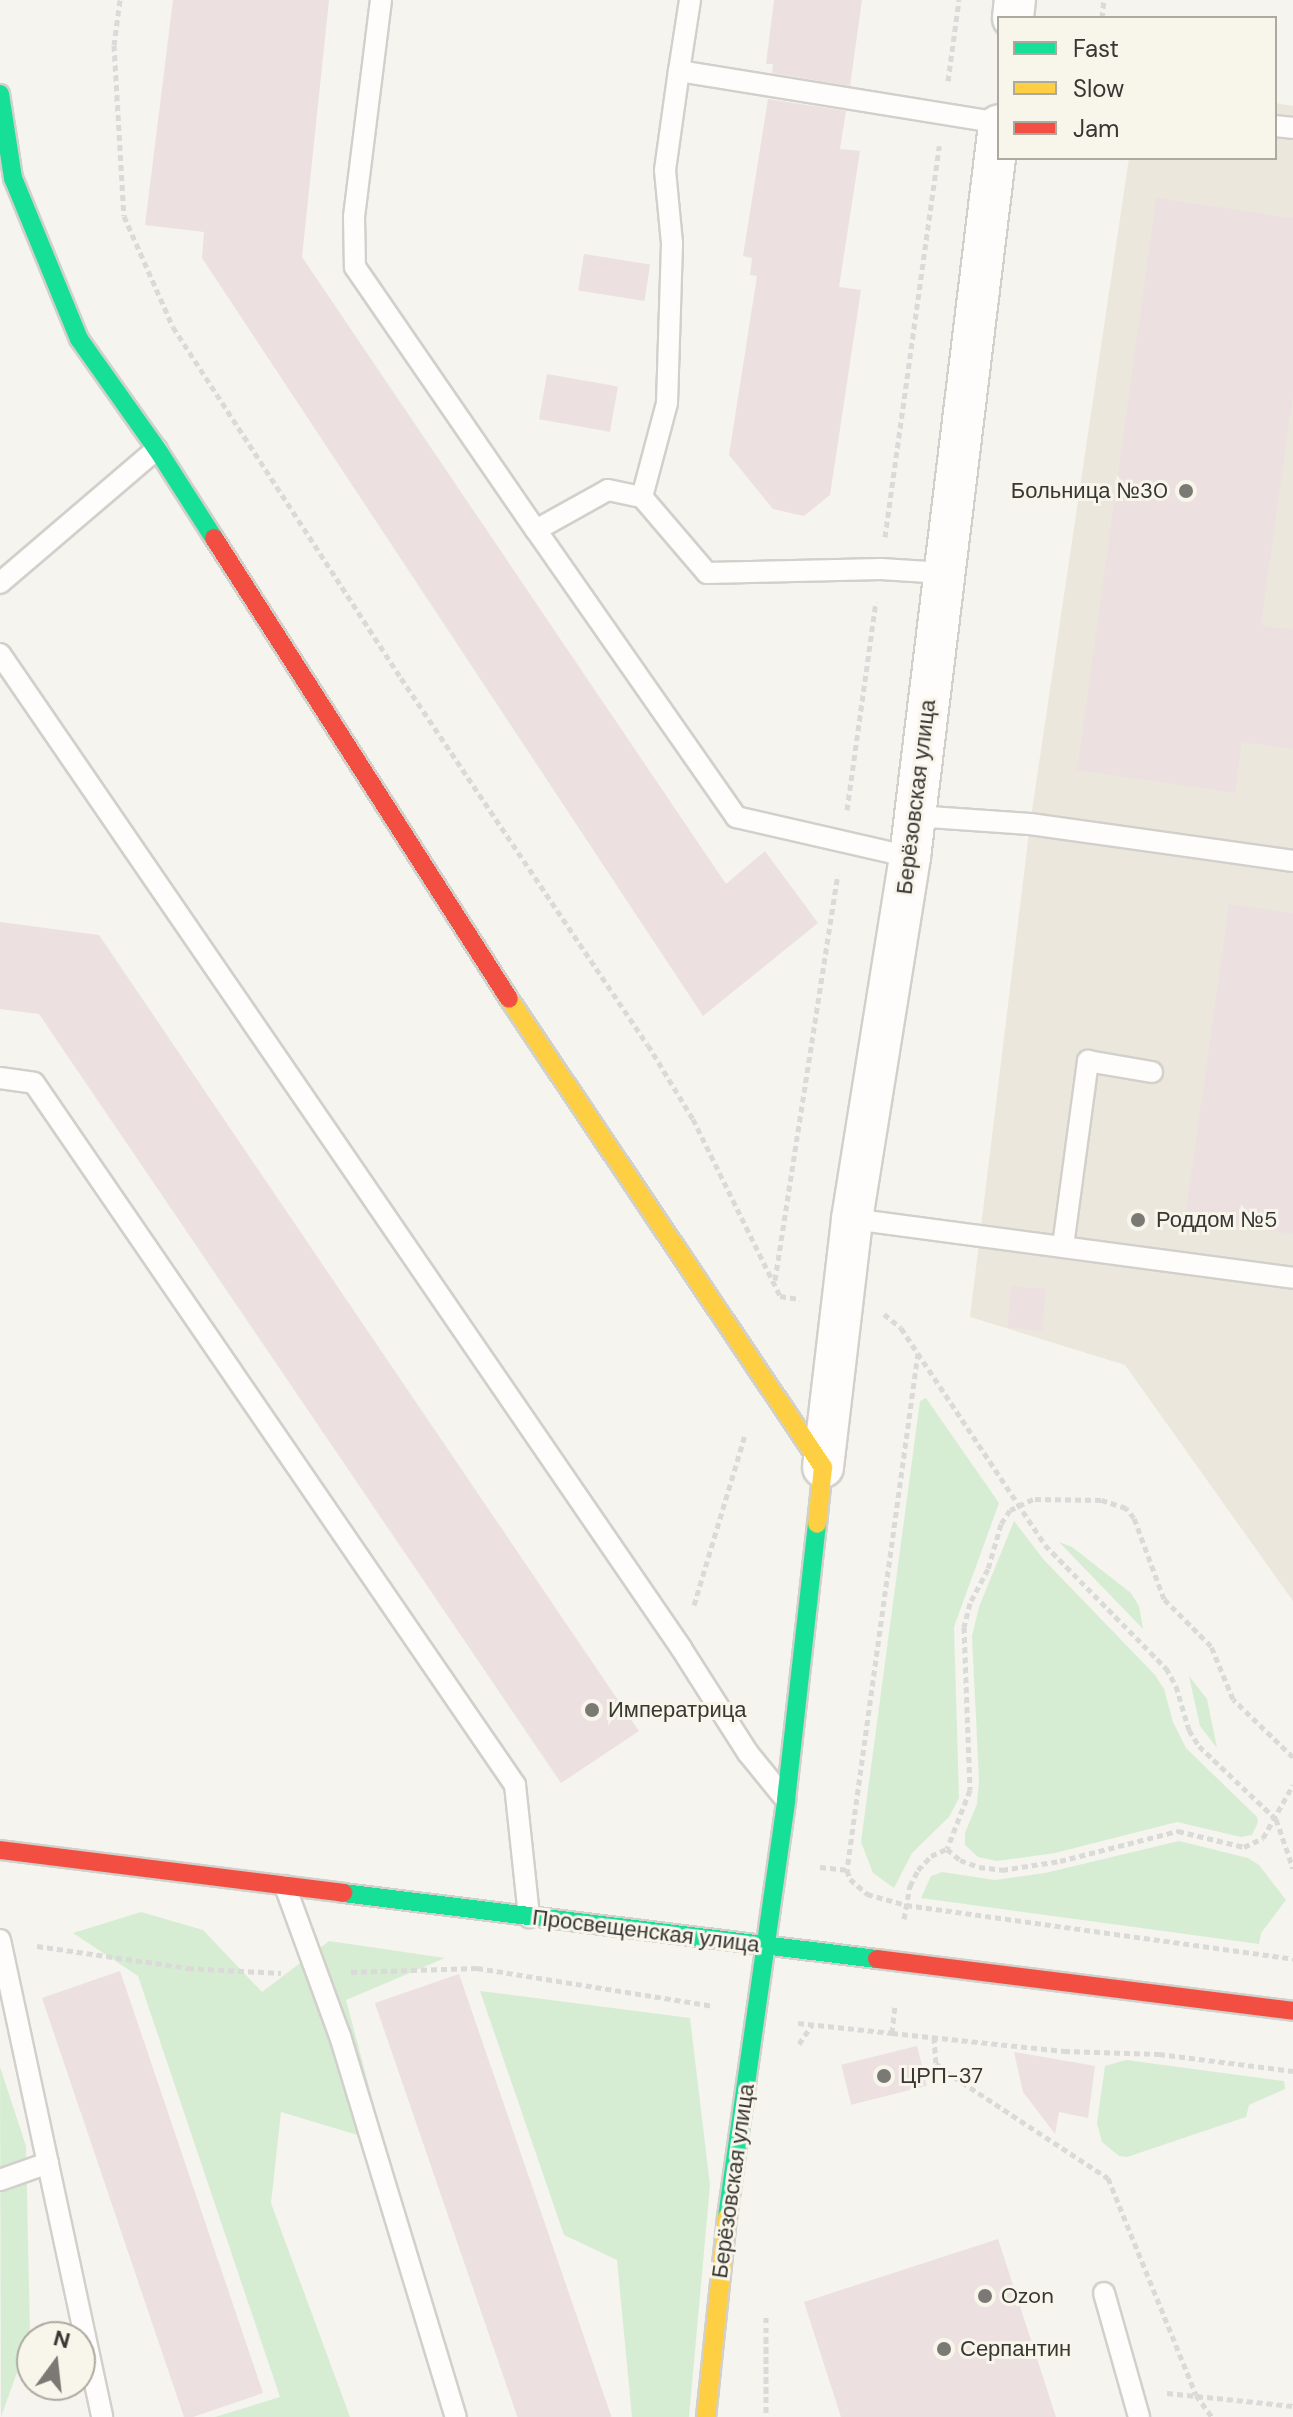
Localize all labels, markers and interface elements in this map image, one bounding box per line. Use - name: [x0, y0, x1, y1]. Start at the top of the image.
- legend: [997, 16, 1277, 160]
- text: Fast: [1073, 33, 1119, 64]
- text: Slow: [1073, 73, 1124, 104]
- text: Jam: [1073, 113, 1119, 144]
- place label: Больница №30: [1011, 478, 1168, 504]
- marker: Больница №30: [1175, 480, 1197, 502]
- street label: Берёзовская улица: [891, 698, 941, 896]
- place label: Роддом №5: [1156, 1207, 1277, 1233]
- marker: Роддом №5: [1127, 1209, 1149, 1231]
- place label: Императрица: [608, 1697, 747, 1723]
- marker: Императрица: [583, 1701, 601, 1719]
- street label: Просвещенская улица: [531, 1904, 761, 1958]
- place label: ЦРП-37: [900, 2063, 983, 2089]
- marker: ЦРП-37: [875, 2067, 893, 2085]
- street label: Берёзовская улица: [706, 2082, 760, 2280]
- place label: Ozon: [1001, 2283, 1054, 2309]
- marker: Ozon: [976, 2287, 994, 2305]
- north arrow: [16, 2321, 96, 2401]
- text: N: [50, 2323, 73, 2355]
- place label: Серпантин: [960, 2336, 1071, 2362]
- marker: Серпантин: [935, 2340, 953, 2358]

